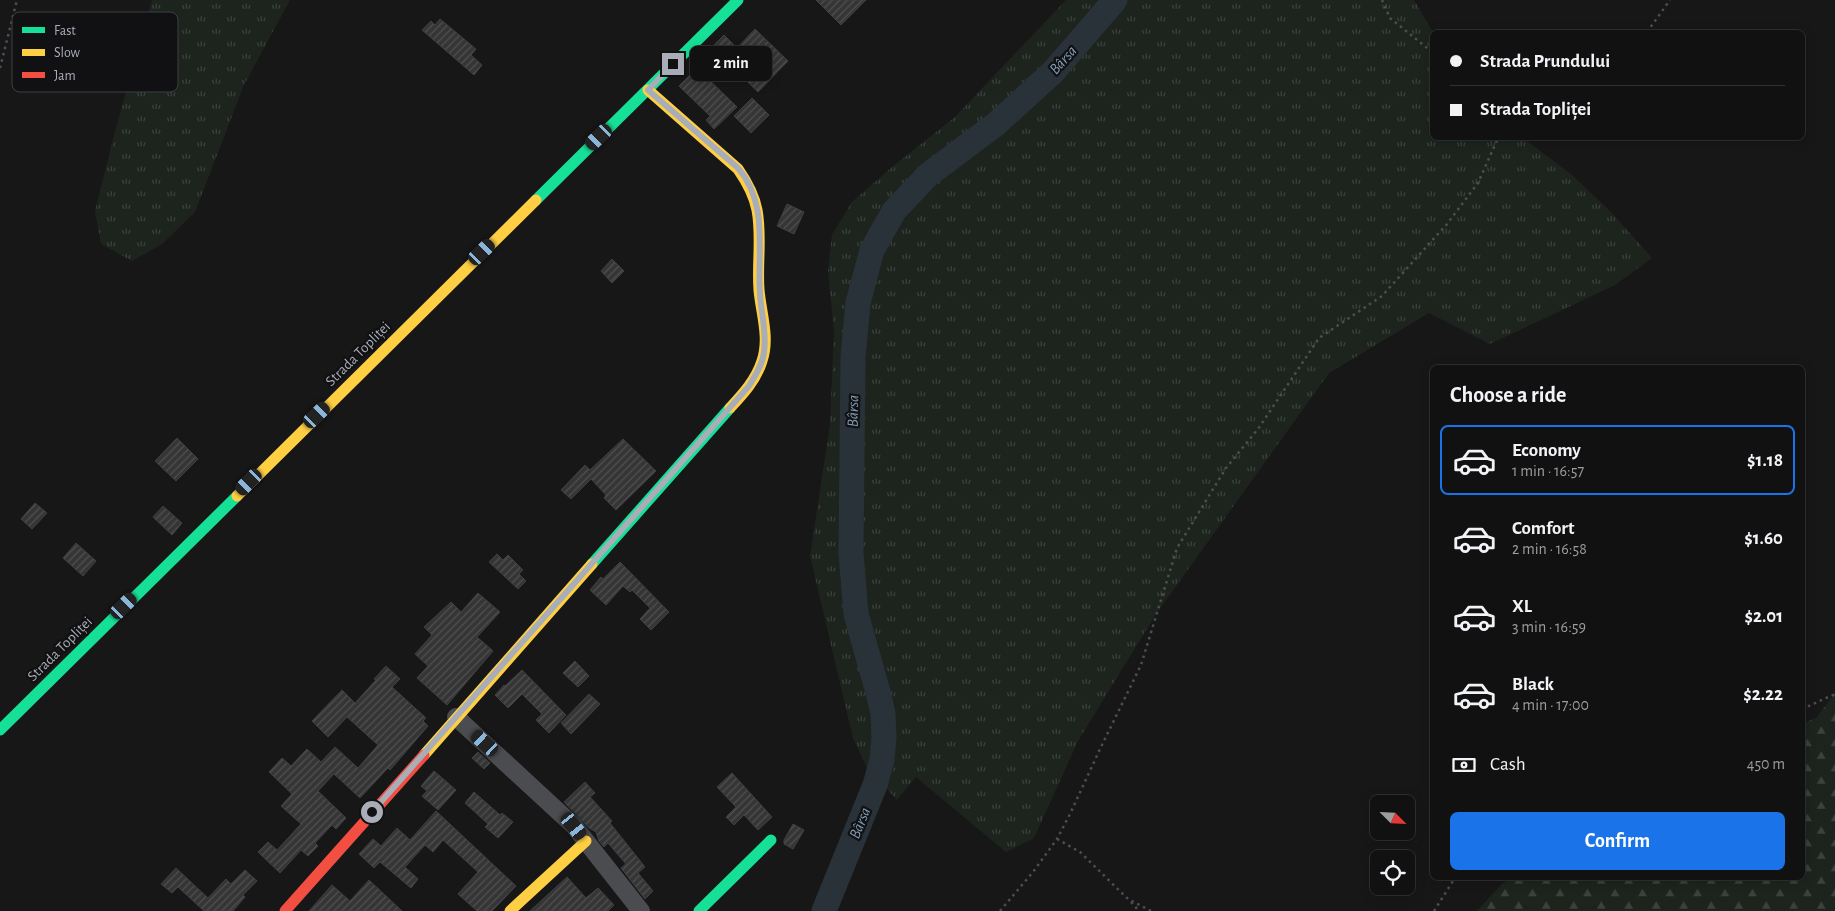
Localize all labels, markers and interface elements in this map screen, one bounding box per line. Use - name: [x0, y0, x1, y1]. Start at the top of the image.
- legend: [12, 12, 178, 92]
- text: Fast: [54, 24, 76, 38]
- water label: Bârsa: [1046, 43, 1080, 77]
- text: Slow: [54, 46, 81, 60]
- callout: 2 min: [690, 46, 773, 82]
- text: Strada Prundului: [1480, 52, 1610, 71]
- route end: [662, 53, 684, 75]
- text: 2 min: [713, 55, 749, 71]
- text: Jam: [54, 69, 76, 83]
- text: Strada Topliței: [1480, 100, 1591, 119]
- car: [582, 121, 615, 153]
- car: [465, 236, 498, 268]
- street label: Strada Topliței: [323, 319, 394, 390]
- text: Choose a ride: [1450, 384, 1566, 406]
- water label: Bârsa: [845, 395, 861, 427]
- car: [300, 399, 333, 431]
- icon: car: [1452, 438, 1497, 483]
- text: Economy: [1512, 441, 1581, 460]
- text: $1.18: [1747, 451, 1783, 470]
- text: 1 min · 16:57: [1512, 463, 1584, 479]
- car: [233, 466, 264, 498]
- icon: car: [1452, 516, 1497, 561]
- text: Comfort: [1512, 519, 1574, 538]
- text: $1.60: [1744, 529, 1783, 548]
- text: 2 min · 16:58: [1512, 541, 1587, 557]
- car: [108, 590, 139, 622]
- icon: car: [1452, 594, 1497, 639]
- text: XL: [1512, 597, 1532, 616]
- text: $2.01: [1744, 607, 1783, 626]
- street label: Strada Topliței: [25, 614, 96, 685]
- text: 3 min · 16:59: [1512, 619, 1586, 635]
- icon: car: [1452, 672, 1497, 717]
- text: Black: [1512, 675, 1554, 694]
- text: $2.22: [1743, 685, 1783, 704]
- text: 4 min · 17:00: [1512, 697, 1589, 713]
- car: [468, 727, 501, 759]
- icon: cash: [1450, 751, 1478, 779]
- text: Cash: [1490, 755, 1526, 774]
- text: 450 m: [1747, 756, 1785, 772]
- north arrow: [1370, 795, 1415, 840]
- map controls: [1370, 795, 1415, 895]
- route start: [361, 801, 383, 823]
- water label: Bârsa: [847, 805, 873, 841]
- car: [558, 810, 589, 842]
- button: Confirm: [1450, 812, 1785, 870]
- button: locate: [1370, 850, 1415, 895]

